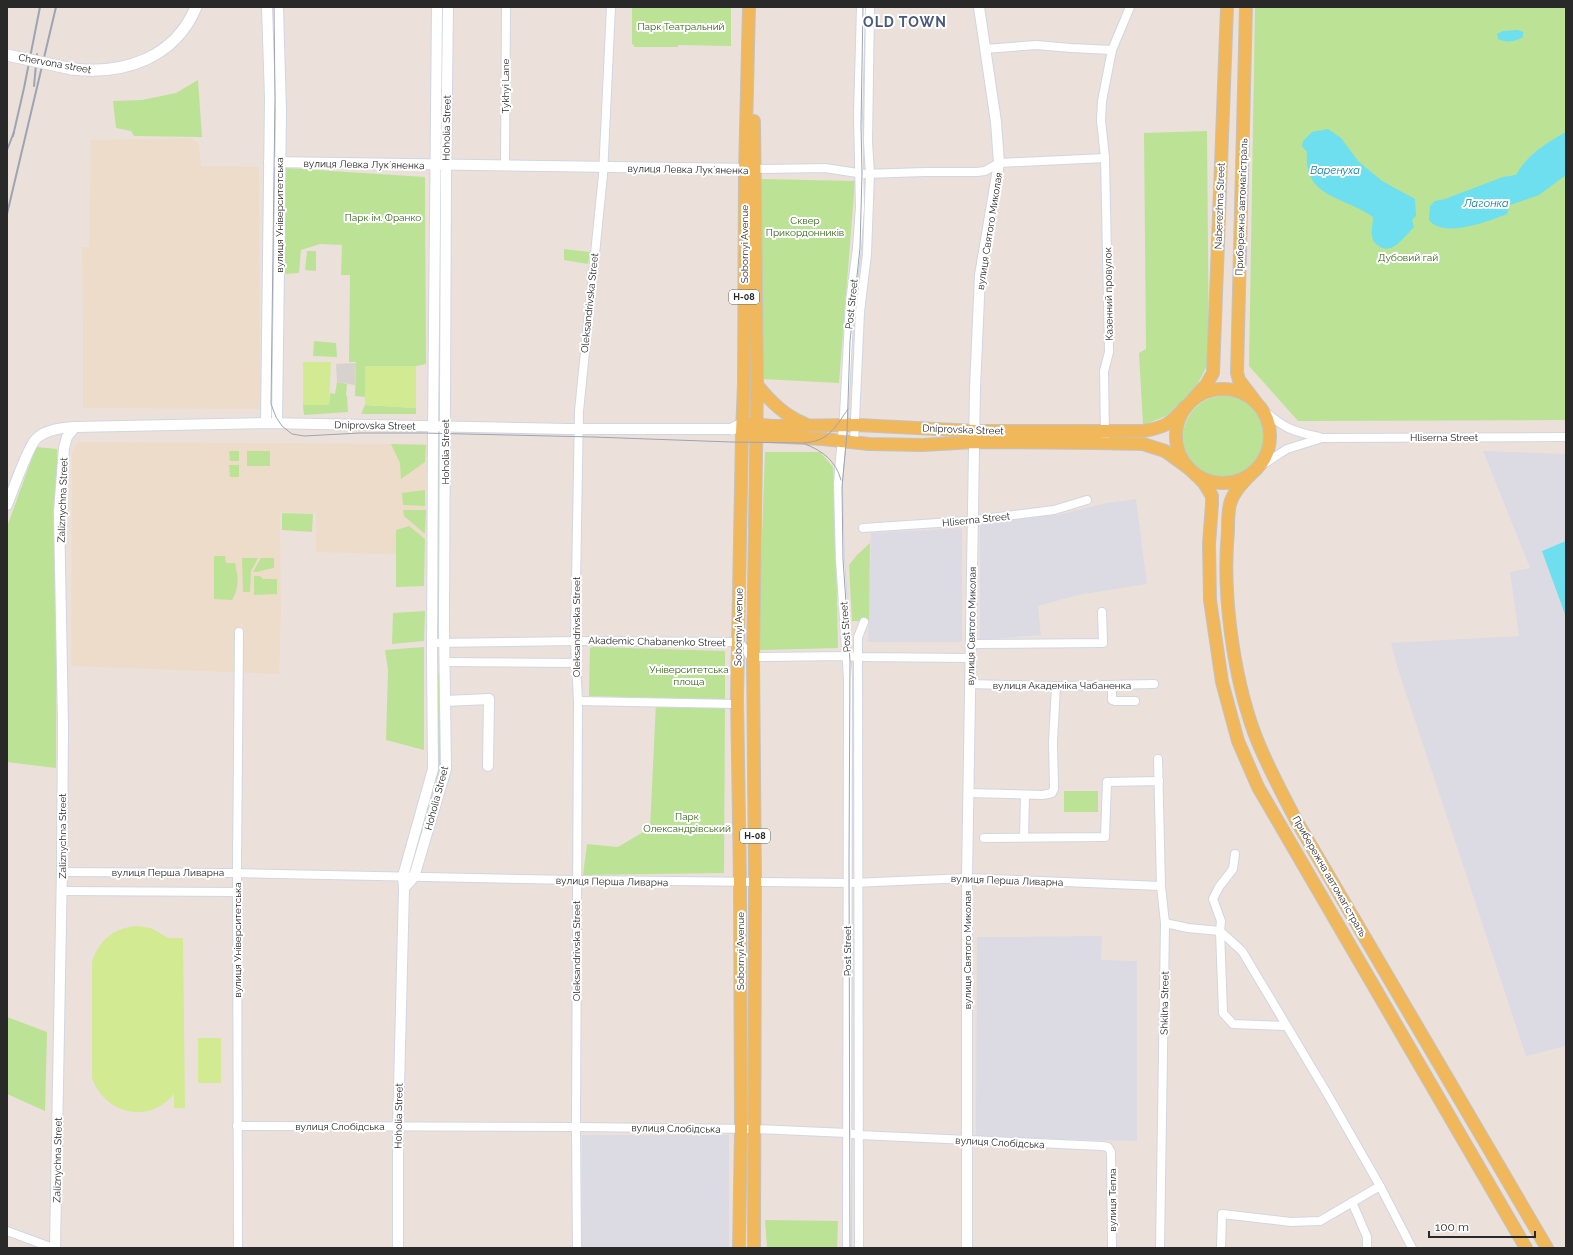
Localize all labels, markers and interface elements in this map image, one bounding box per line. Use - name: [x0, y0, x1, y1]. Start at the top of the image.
- district label: OLD TOWN: [863, 14, 947, 30]
- park label: Парк Театральний: [637, 21, 725, 32]
- street label: Chervona street: [18, 52, 93, 75]
- street label: Tykhyi Lane: [500, 58, 511, 113]
- street label: Hoholia Street: [440, 94, 453, 161]
- street label: Прибережна автомагістраль: [1234, 138, 1249, 276]
- street label: вулиця Університетська: [274, 157, 285, 273]
- street label: вулиця Левка Лукʼяненка: [303, 158, 425, 171]
- street label: Naberezhna Street: [1212, 162, 1227, 249]
- street label: вулиця Левка Лукʼяненка: [627, 163, 749, 176]
- water label: Варенуха: [1310, 164, 1360, 177]
- street label: вулиця Святого Миколая: [975, 172, 1004, 290]
- water label: Лагонка: [1462, 197, 1509, 210]
- street label: Sobornyi Avenue: [739, 205, 750, 283]
- park label: Парк ім. Франко: [345, 212, 421, 223]
- park label: Сквер Прикордонників: [766, 215, 844, 238]
- street label: Казенний провулок: [1102, 247, 1115, 341]
- street label: Oleksandrivska Street: [579, 252, 600, 354]
- park label: Дубовий гай: [1378, 252, 1438, 263]
- street label: Post Street: [843, 278, 860, 330]
- road number: Н-08: [729, 290, 759, 304]
- street label: Dniprovska Street: [334, 419, 416, 432]
- street label: Hoholia Street: [440, 419, 451, 485]
- street label: Dniprovska Street: [922, 423, 1005, 436]
- street label: Hliserna Street: [1410, 432, 1479, 443]
- street label: Zaliznychna Street: [56, 457, 70, 543]
- street label: Hliserna Street: [942, 510, 1011, 529]
- street label: вулиця Святого Миколая: [965, 567, 978, 685]
- street label: Oleksandrivska Street: [571, 576, 582, 677]
- street label: Sobornyi Avenue: [732, 588, 745, 666]
- street label: Post Street: [838, 601, 853, 653]
- street label: Akademic Chabanenko Street: [588, 635, 726, 648]
- park label: Університетська площа: [649, 664, 729, 687]
- street label: вулиця Академіка Чабаненка: [993, 680, 1131, 691]
- street label: Hoholia Street: [423, 764, 450, 831]
- street label: Zaliznychna Street: [57, 793, 68, 879]
- park label: Парк Олександрівський: [643, 811, 731, 834]
- street label: Прибережна автомагістраль: [1290, 814, 1369, 939]
- road number: Н-08: [740, 829, 770, 843]
- street label: вулиця Перша Ливарна: [112, 867, 224, 878]
- street label: вулиця Перша Ливарна: [951, 873, 1063, 888]
- street label: вулиця Перша Ливарна: [556, 875, 668, 888]
- street label: вулиця Університетська: [232, 882, 243, 998]
- street label: вулиця Святого Миколая: [962, 891, 973, 1009]
- street label: Oleksandrivska Street: [571, 900, 582, 1001]
- street label: Sobornyi Avenue: [735, 912, 746, 990]
- street label: Post Street: [842, 925, 853, 976]
- street label: Shkilna Street: [1158, 970, 1171, 1035]
- street label: Hoholia Street: [392, 1082, 405, 1149]
- street label: Zaliznychna Street: [51, 1117, 64, 1203]
- street label: вулиця Слобідська: [295, 1121, 385, 1132]
- street label: вулиця Слобідська: [631, 1122, 721, 1135]
- street label: вулиця Слобідська: [955, 1135, 1045, 1150]
- street label: вулиця Тепла: [1107, 1168, 1118, 1232]
- scale bar: [1429, 1213, 1535, 1239]
- text: 100 m: [1435, 1220, 1469, 1234]

